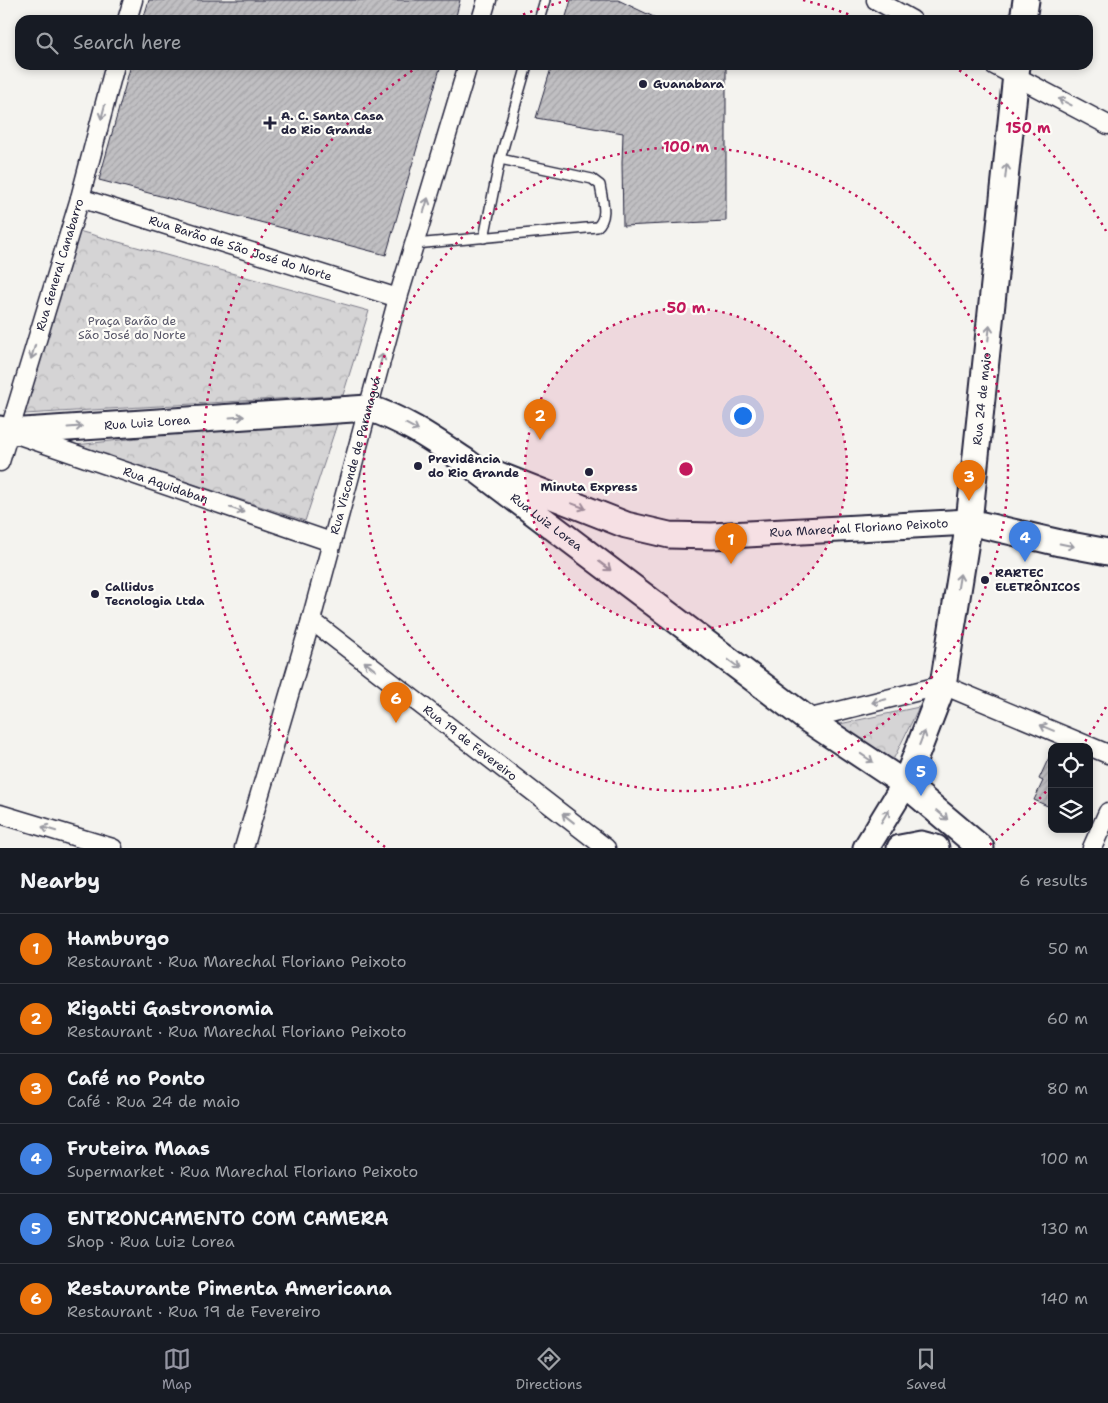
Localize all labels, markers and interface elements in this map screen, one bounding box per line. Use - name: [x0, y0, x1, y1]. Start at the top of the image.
- search box: [15, 15, 1093, 70]
- icon: search: [33, 29, 61, 57]
- text: Search here: [73, 30, 182, 55]
- place label: Guanabara: [653, 76, 725, 92]
- marker: Guanabara: [637, 78, 649, 90]
- one-way arrow: [1057, 97, 1072, 107]
- one-way arrow: [98, 104, 107, 120]
- place label: A. C. Santa Casa do Rio Grande: [281, 108, 384, 138]
- marker: A. C. Santa Casa do Rio Grande: [263, 116, 277, 130]
- text: 150 m: [1005, 118, 1051, 138]
- text: 100 m: [663, 137, 709, 157]
- one-way arrow: [1001, 164, 1011, 180]
- street label: Rua General Canabarro: [32, 197, 87, 333]
- one-way arrow: [422, 198, 432, 214]
- street label: Rua Barão de São José do Norte: [147, 212, 334, 285]
- text: 50 m: [667, 298, 706, 318]
- park label: Praça Barão de São José do Norte: [78, 313, 186, 343]
- one-way arrow: [984, 325, 994, 341]
- one-way arrow: [28, 344, 38, 360]
- street label: Rua 24 de maio: [969, 352, 995, 446]
- one-way arrow: [376, 354, 386, 370]
- street label: Rua Visconde de Paranaguá: [326, 374, 385, 536]
- pin: 2: [524, 399, 556, 440]
- your location: [730, 403, 756, 429]
- street label: Rua Luiz Lorea: [104, 412, 191, 434]
- one-way arrow: [229, 412, 245, 421]
- one-way arrow: [405, 422, 420, 432]
- one-way arrow: [67, 423, 83, 432]
- place label: Previdência do Rio Grande: [428, 451, 519, 481]
- marker: Previdência do Rio Grande: [412, 460, 424, 472]
- centre of rings: [677, 460, 695, 478]
- pin: 3: [953, 460, 985, 501]
- street label: Rua Aquidaban: [121, 463, 210, 507]
- marker: Minuta Express: [583, 466, 595, 478]
- place label: Minuta Express: [540, 479, 638, 495]
- street label: Rua Luiz Lorea: [507, 490, 586, 555]
- one-way arrow: [570, 502, 586, 511]
- one-way arrow: [229, 506, 245, 515]
- street label: Rua Marechal Floriano Peixoto: [769, 515, 949, 541]
- pin: 4: [1009, 521, 1041, 562]
- pin: 1: [715, 523, 747, 564]
- one-way arrow: [1059, 540, 1075, 550]
- one-way arrow: [598, 561, 612, 571]
- place label: RARTEC ELETRÔNICOS: [995, 565, 1080, 595]
- one-way arrow: [954, 573, 964, 589]
- marker: RARTEC ELETRÔNICOS: [979, 574, 991, 586]
- place label: Callidus Tecnologia Ltda: [105, 579, 205, 609]
- marker: Callidus Tecnologia Ltda: [89, 588, 101, 600]
- one-way arrow: [727, 659, 741, 669]
- one-way arrow: [363, 660, 376, 671]
- pin: 6: [380, 682, 412, 723]
- one-way arrow: [871, 697, 887, 706]
- street label: Rua 19 de Fevereiro: [420, 702, 520, 784]
- one-way arrow: [1040, 723, 1055, 733]
- one-way arrow: [919, 731, 928, 746]
- map controls: [1048, 743, 1093, 833]
- button: locate: [1048, 743, 1093, 788]
- one-way arrow: [859, 754, 873, 764]
- pin: 5: [905, 755, 937, 796]
- button: layers: [1048, 788, 1093, 833]
- one-way arrow: [881, 809, 891, 823]
- one-way arrow: [935, 810, 948, 821]
- one-way arrow: [562, 813, 575, 824]
- one-way arrow: [42, 824, 58, 834]
- text: Nearby: [20, 867, 100, 895]
- text: 6 results: [1019, 870, 1088, 891]
- text: Hamburgo: [67, 926, 169, 951]
- text: 1: [32, 938, 40, 959]
- text: 50 m: [1048, 938, 1088, 959]
- text: Restaurant · Rua Marechal Floriano Peixoto: [67, 951, 406, 972]
- text: Rigatti Gastronomia: [67, 996, 273, 1021]
- text: 2: [30, 1008, 42, 1029]
- text: 60 m: [1047, 1008, 1088, 1029]
- text: Restaurant · Rua Marechal Floriano Peixoto: [67, 1021, 406, 1042]
- text: Café no Ponto: [67, 1066, 205, 1091]
- text: 3: [30, 1078, 42, 1099]
- text: 80 m: [1047, 1078, 1088, 1099]
- text: Café · Rua 24 de maio: [67, 1091, 240, 1112]
- text: Fruteira Maas: [67, 1136, 210, 1161]
- text: 4: [30, 1148, 42, 1169]
- text: 100 m: [1040, 1148, 1088, 1169]
- text: Supermarket · Rua Marechal Floriano Peixoto: [67, 1161, 418, 1182]
- text: ENTRONCAMENTO COM CAMERA: [67, 1206, 389, 1231]
- text: 5: [31, 1218, 41, 1239]
- text: 130 m: [1041, 1218, 1088, 1239]
- text: Shop · Rua Luiz Lorea: [67, 1231, 235, 1252]
- text: Restaurante Pimenta Americana: [67, 1276, 392, 1301]
- text: 6: [30, 1288, 42, 1309]
- text: 140 m: [1041, 1288, 1088, 1309]
- text: Restaurant · Rua 19 de Fevereiro: [67, 1301, 321, 1322]
- tab: Map: [162, 1345, 192, 1393]
- tab: Directions: [516, 1345, 582, 1393]
- tab: Saved: [906, 1345, 946, 1393]

